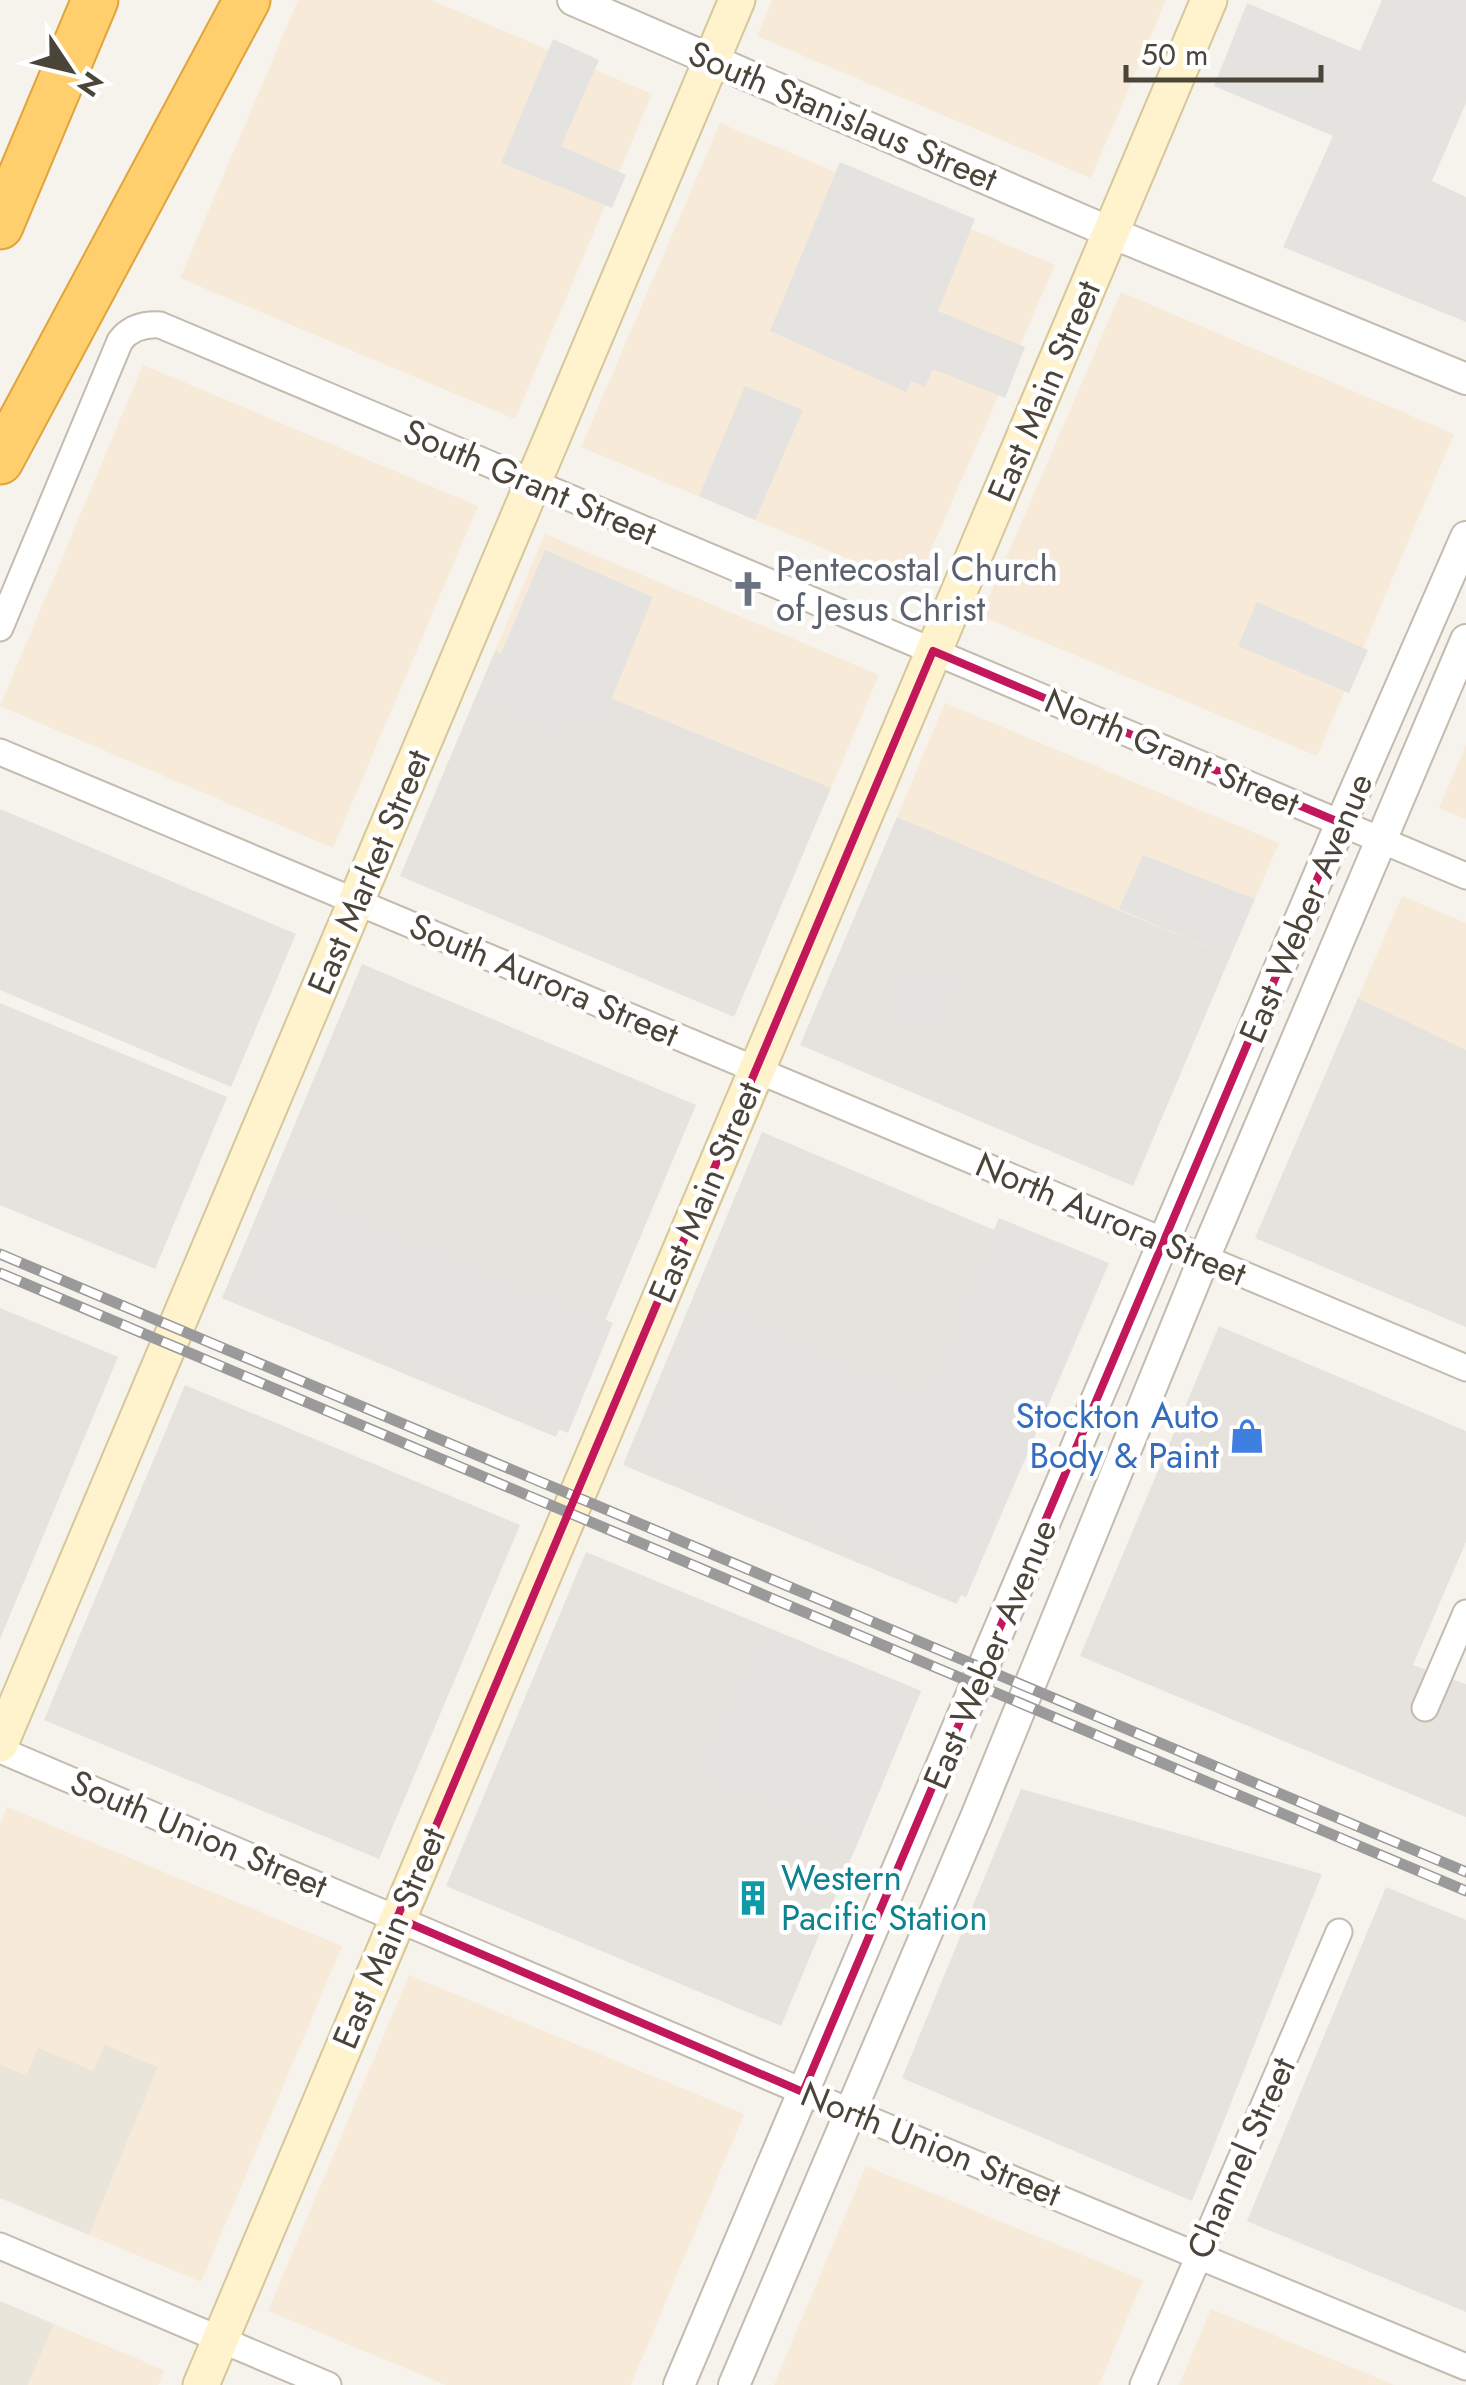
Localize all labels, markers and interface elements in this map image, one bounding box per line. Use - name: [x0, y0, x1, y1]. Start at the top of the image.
- north arrow: [20, 20, 120, 120]
- scale bar: [1126, 20, 1321, 82]
- street label: South Stanislaus Street: [681, 28, 1006, 204]
- text: 50 m: [1141, 33, 1208, 76]
- text: N: [67, 63, 113, 105]
- street label: East Main Street: [975, 272, 1113, 509]
- street label: South Grant Street: [396, 406, 665, 558]
- place label: Pentecostal Church of Jesus Christ: [776, 544, 1058, 634]
- church icon: Pentecostal Church of Jesus Christ: [729, 570, 767, 608]
- street label: North Grant Street: [1037, 676, 1308, 828]
- street label: East Market Street: [295, 741, 443, 1002]
- street label: East Weber Avenue: [1227, 765, 1385, 1051]
- street label: South Aurora Street: [402, 901, 687, 1060]
- street label: East Main Street: [636, 1073, 774, 1310]
- street label: North Aurora Street: [968, 1139, 1255, 1299]
- place label: Stockton Auto Body & Paint: [1016, 1391, 1220, 1481]
- shop icon: Stockton Auto Body & Paint: [1228, 1417, 1266, 1455]
- street label: East Weber Avenue: [911, 1511, 1069, 1797]
- street label: South Union Street: [63, 1757, 336, 1911]
- street label: East Main Street: [320, 1819, 458, 2056]
- place label: Western Pacific Station: [781, 1853, 988, 1943]
- building icon: Western Pacific Station: [734, 1879, 772, 1917]
- street label: Channel Street: [1174, 2049, 1308, 2267]
- street label: North Union Street: [793, 2069, 1069, 2219]

